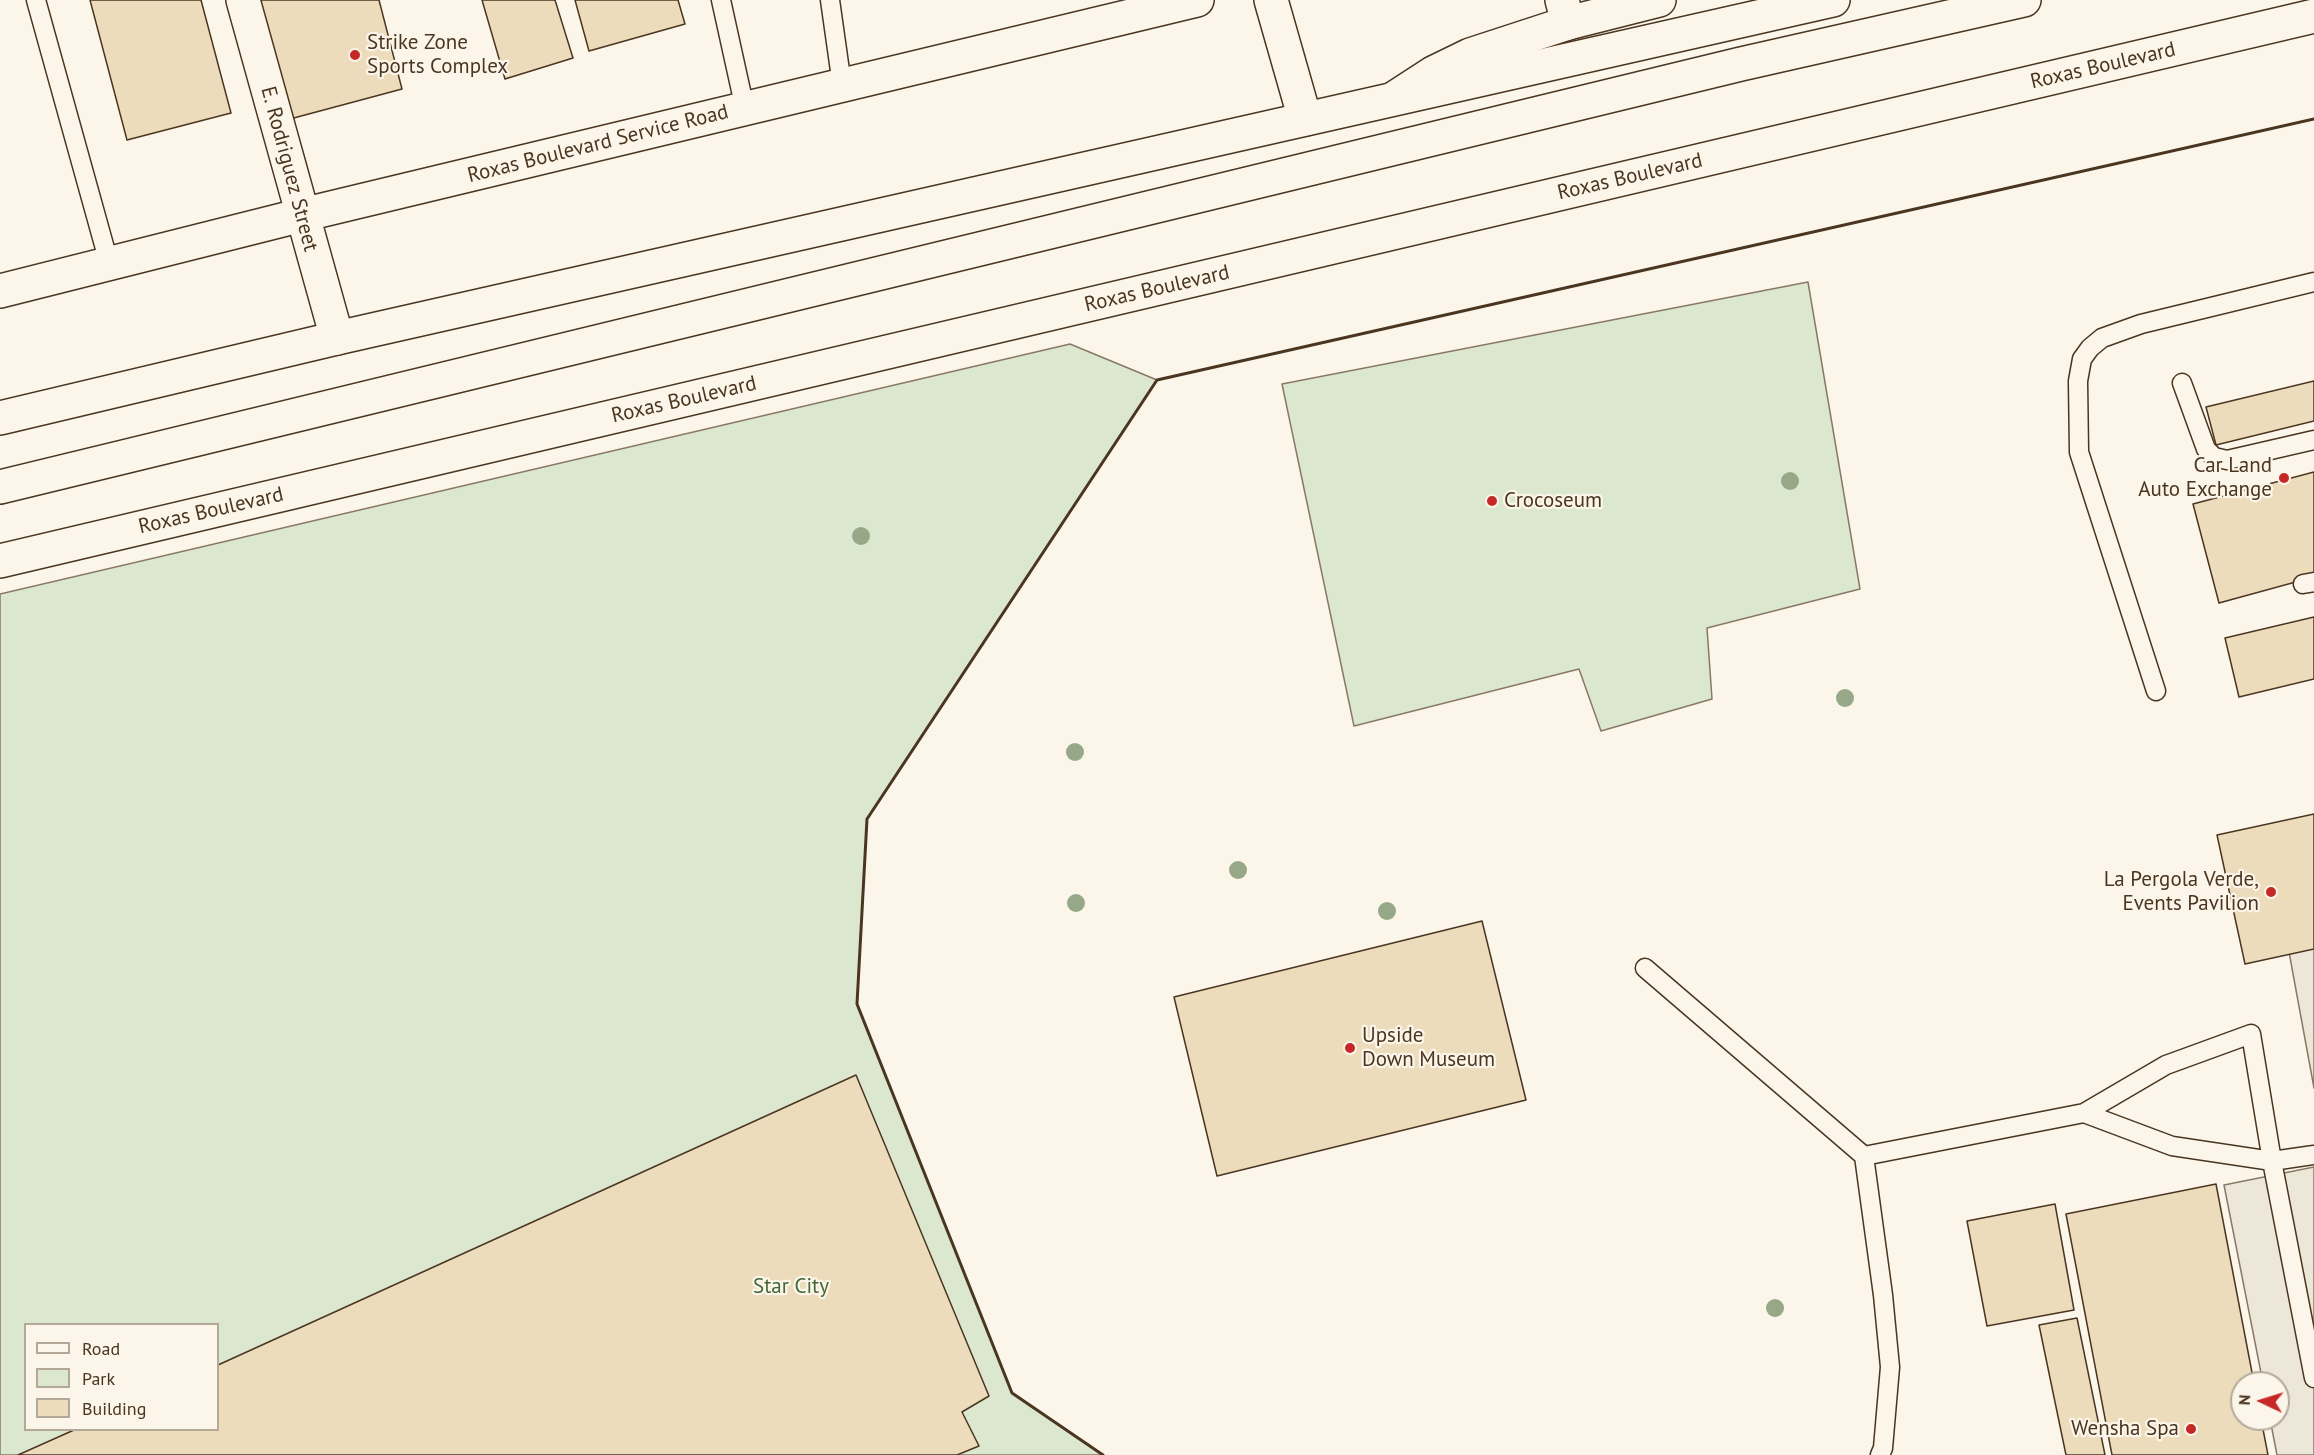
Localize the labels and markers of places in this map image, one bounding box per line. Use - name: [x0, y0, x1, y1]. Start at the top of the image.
- place label: Strike Zone Sports Complex: [367, 30, 508, 80]
- marker: Strike Zone Sports Complex: [348, 48, 362, 62]
- place label: Car Land Auto Exchange: [2138, 453, 2272, 503]
- marker: Car Land Auto Exchange: [2277, 471, 2291, 485]
- place label: Crocoseum: [1504, 488, 1602, 514]
- marker: Crocoseum: [1485, 494, 1499, 508]
- place label: La Pergola Verde, Events Pavilion: [2104, 867, 2259, 917]
- marker: La Pergola Verde, Events Pavilion: [2264, 885, 2278, 899]
- place label: Upside Down Museum: [1362, 1023, 1495, 1073]
- marker: Upside Down Museum: [1343, 1041, 1357, 1055]
- place label: Wensha Spa: [2071, 1416, 2179, 1442]
- marker: Wensha Spa: [2184, 1422, 2198, 1436]

